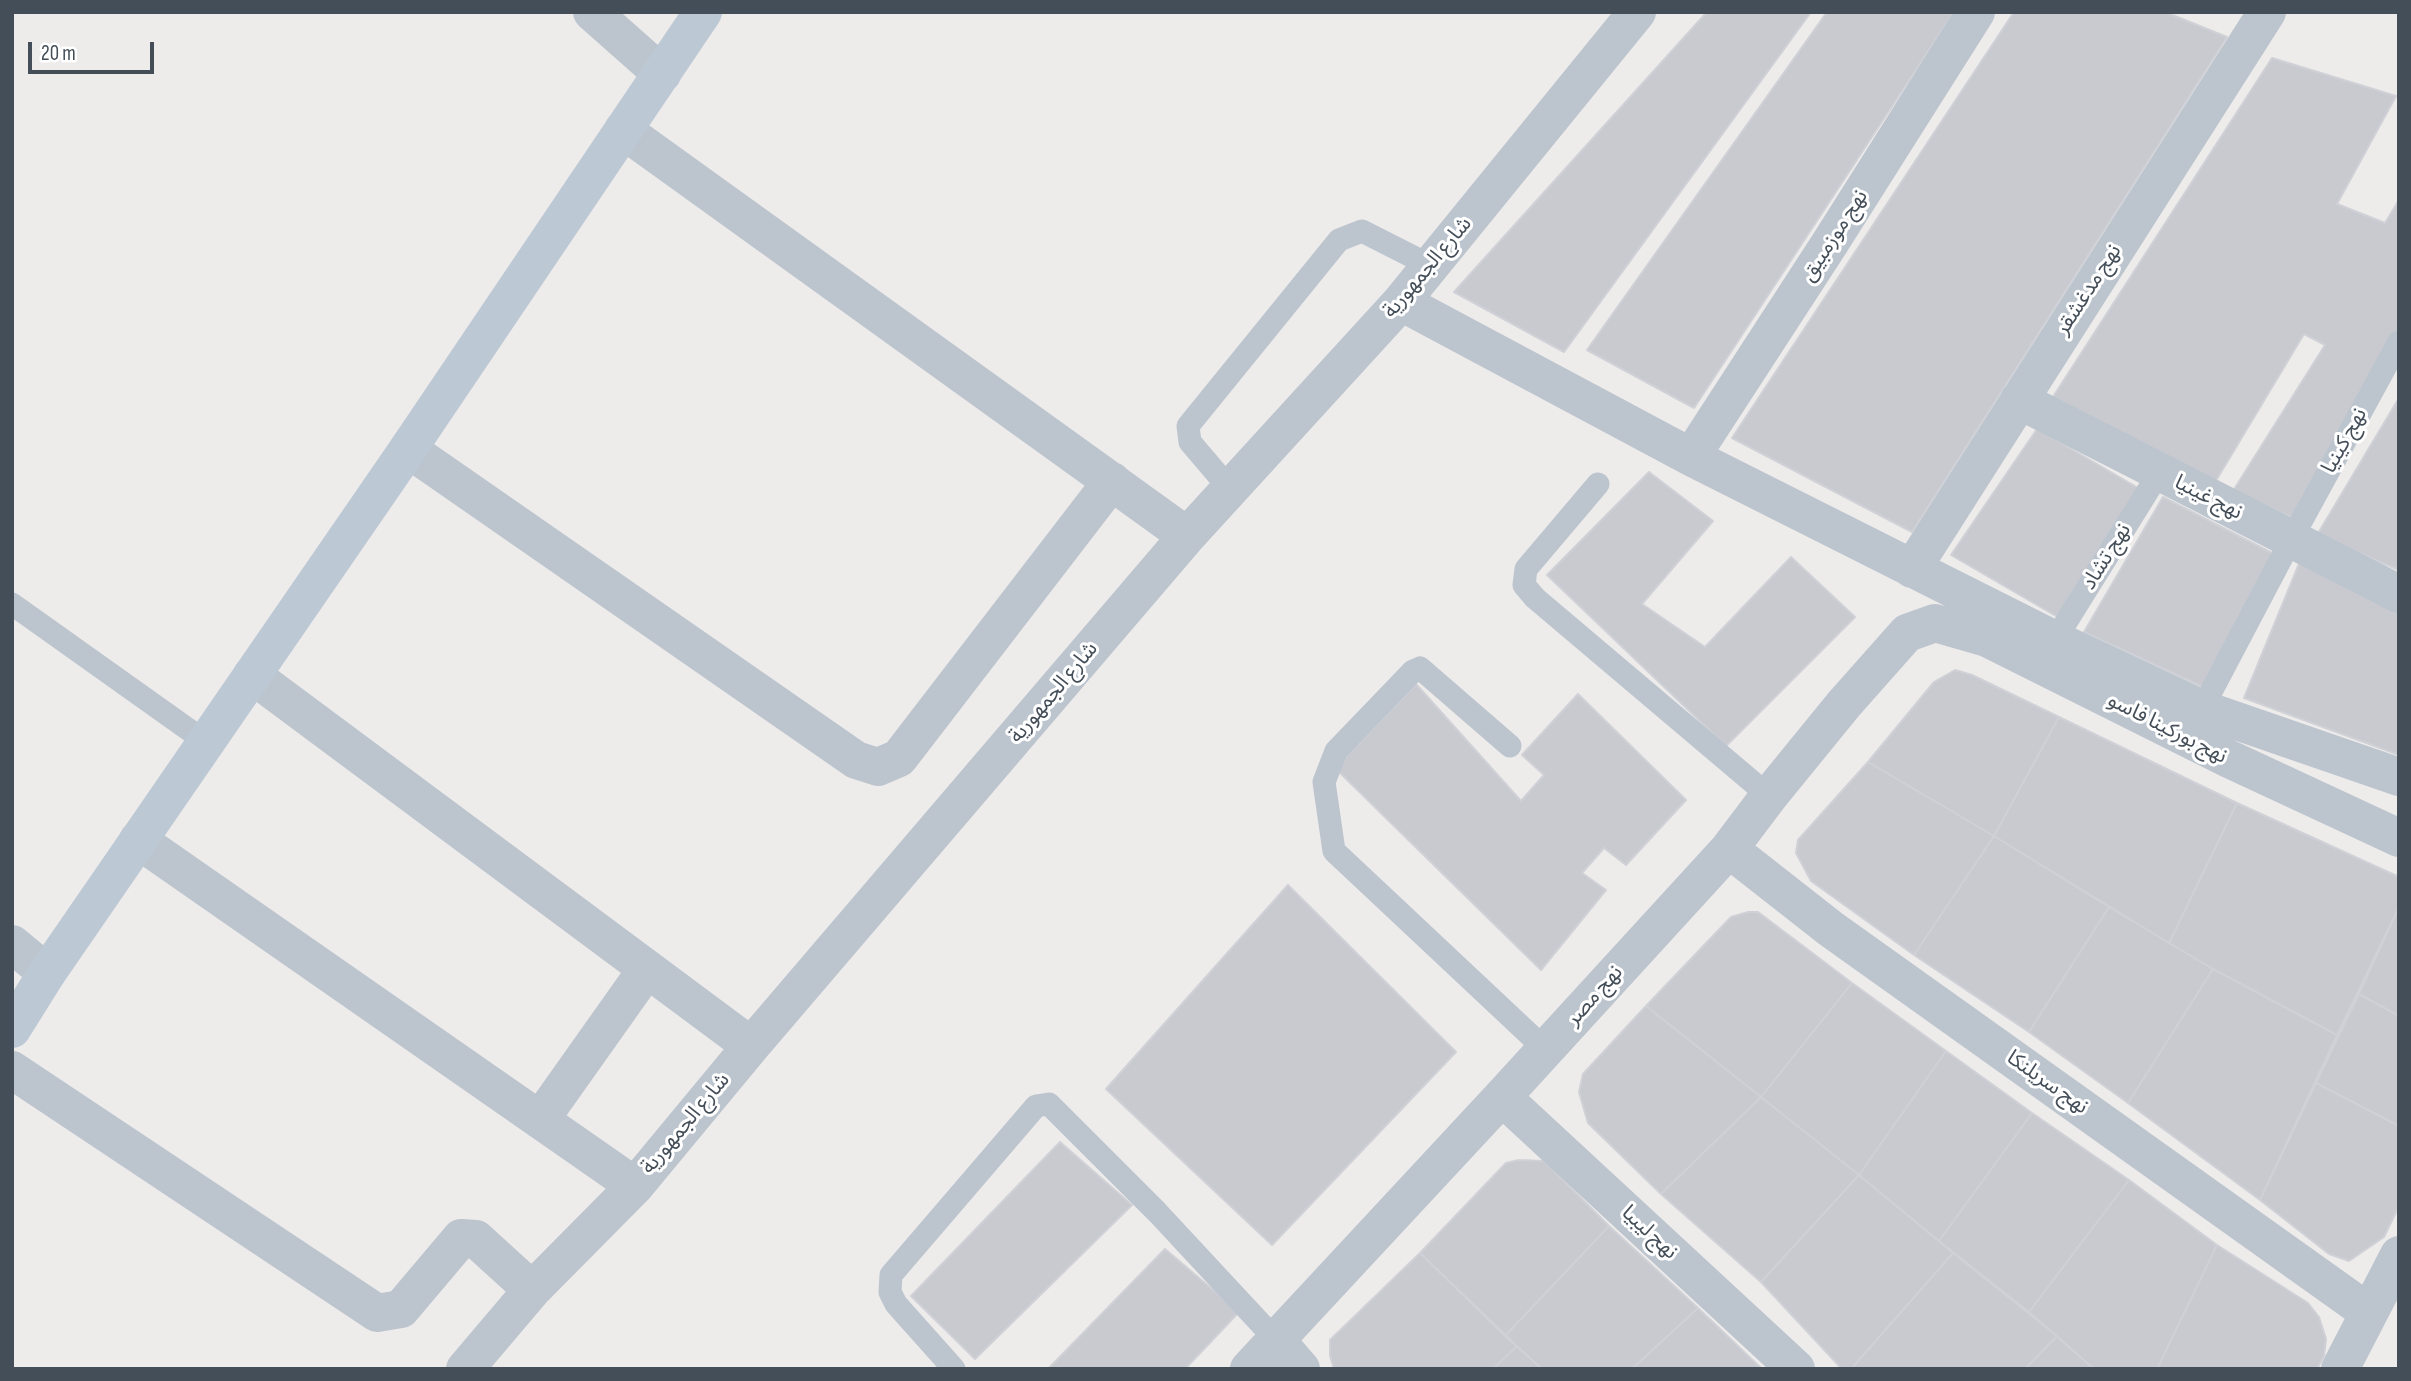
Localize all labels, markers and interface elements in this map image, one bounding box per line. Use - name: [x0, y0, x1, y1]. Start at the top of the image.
- scale bar: [32, 28, 158, 72]
- text: 20 m: [41, 41, 76, 66]
- street label: نهج موزمبيق: [1796, 185, 1874, 287]
- street label: شارع الجمهورية: [1378, 212, 1478, 324]
- street label: نهج مدغشقر: [2050, 240, 2128, 340]
- street label: نهج كينيا: [2317, 404, 2373, 478]
- street label: نهج غينيا: [2170, 470, 2246, 526]
- street label: نهج تشاد: [2077, 519, 2137, 595]
- street label: شارع الجمهورية: [1004, 637, 1104, 749]
- street label: نهج بوركينا فاسو: [2103, 688, 2231, 770]
- street label: نهج مصر: [1561, 961, 1629, 1031]
- street label: نهج سريلنكا: [2001, 1046, 2093, 1120]
- street label: شارع الجمهورية: [636, 1068, 736, 1180]
- street label: نهج ليبيا: [1616, 1201, 1682, 1265]

